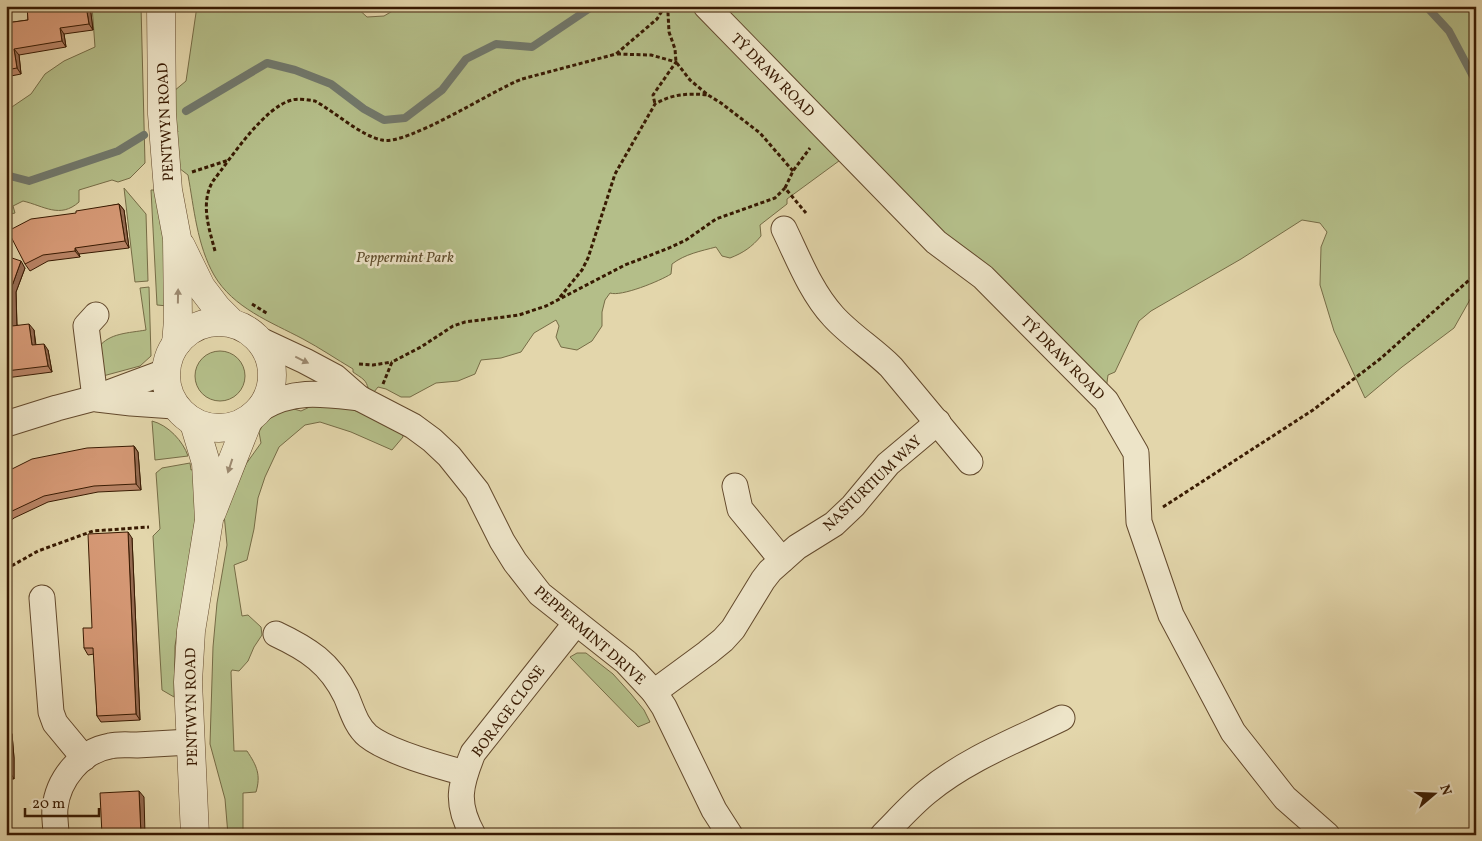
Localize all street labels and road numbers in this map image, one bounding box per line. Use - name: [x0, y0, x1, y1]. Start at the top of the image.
- street label: TŶ DRAW ROAD: [725, 29, 819, 123]
- street label: PENTWYN ROAD: [153, 62, 180, 182]
- street label: TŶ DRAW ROAD: [1015, 312, 1109, 406]
- street label: NASTURTIUM WAY: [819, 431, 927, 537]
- street label: PEPPERMINT DRIVE: [529, 582, 649, 691]
- street label: PENTWYN ROAD: [181, 647, 204, 766]
- street label: BORAGE CLOSE: [468, 662, 551, 762]

